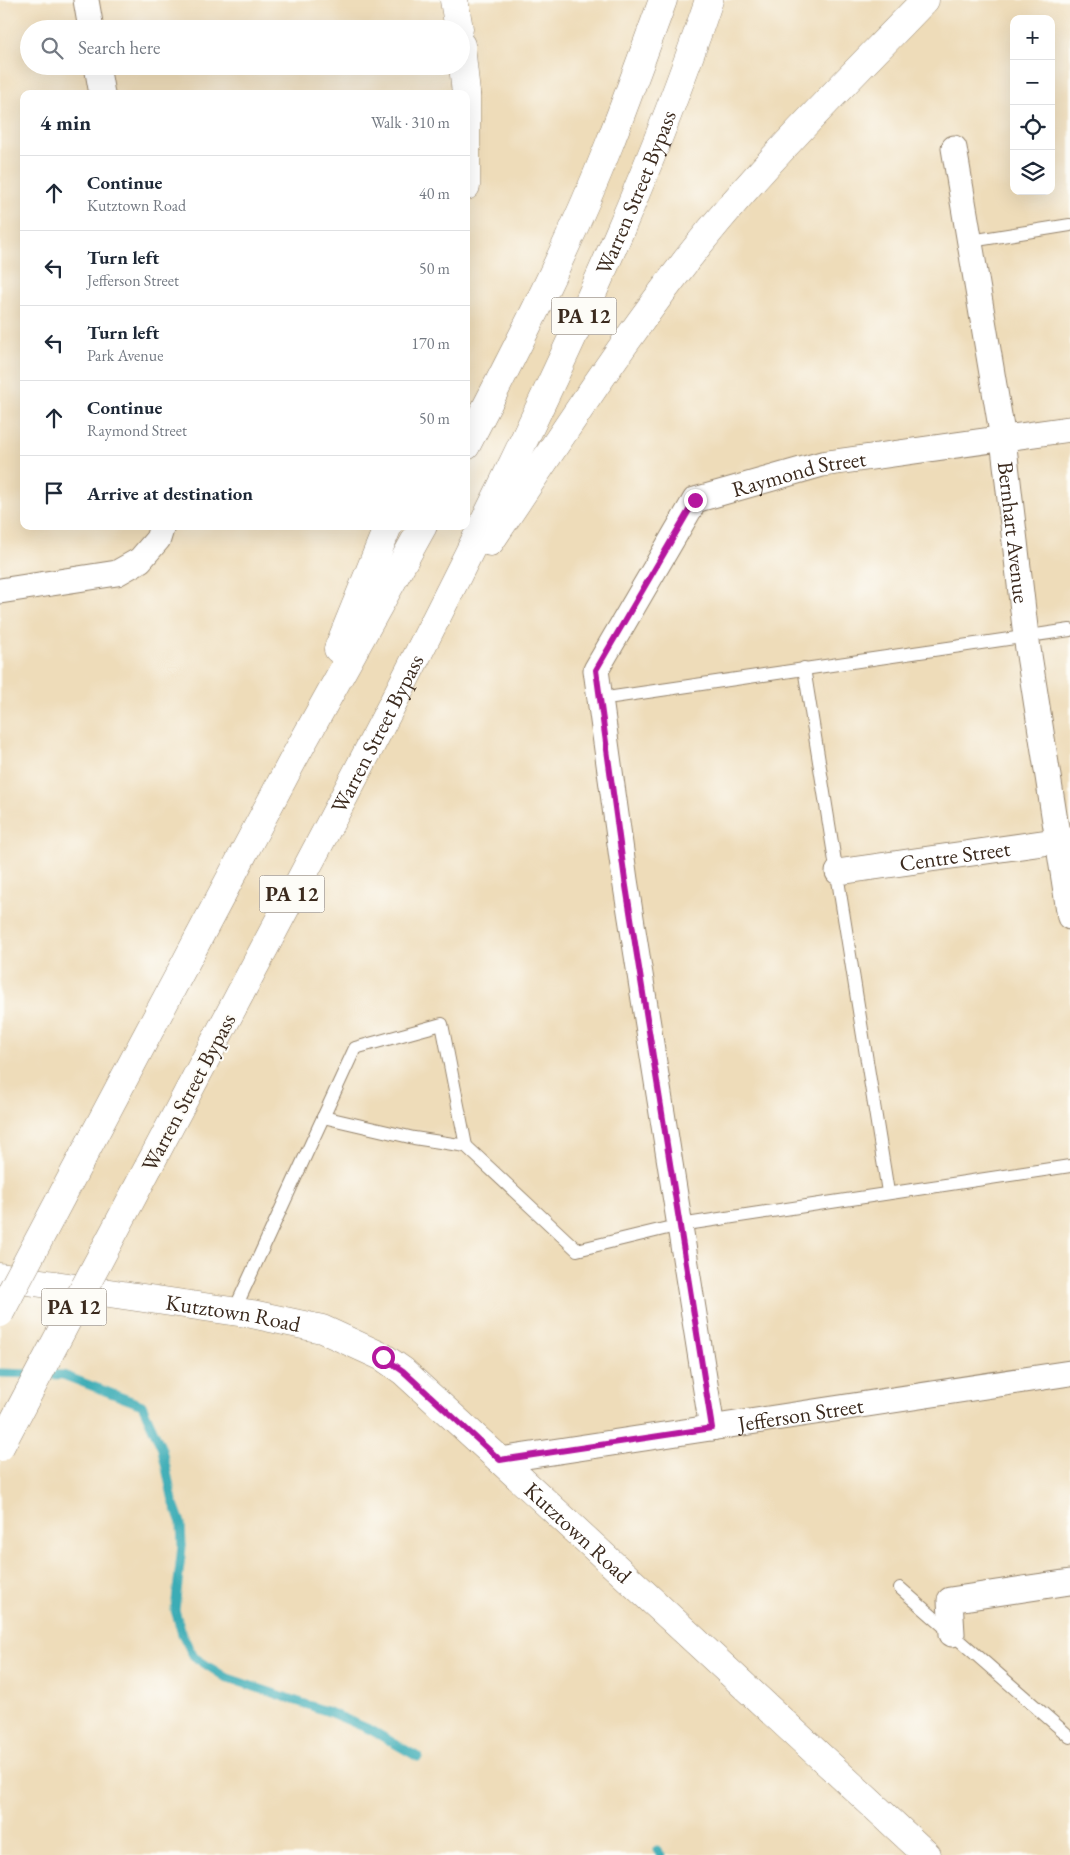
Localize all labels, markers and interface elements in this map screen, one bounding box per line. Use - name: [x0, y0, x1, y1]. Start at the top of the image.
- map controls: [1010, 15, 1055, 195]
- button: +: [1010, 15, 1055, 60]
- search box: [20, 20, 470, 75]
- icon: search: [38, 34, 66, 62]
- text: Search here: [78, 35, 160, 60]
- button: −: [1010, 60, 1055, 105]
- button: locate: [1010, 105, 1055, 150]
- street label: Warren Street Bypass: [589, 106, 683, 279]
- text: 4 min: [40, 109, 91, 136]
- text: Walk · 310 m: [371, 112, 450, 133]
- button: layers: [1010, 150, 1055, 195]
- text: Continue: [87, 170, 162, 195]
- icon: ahead: [40, 179, 68, 207]
- text: 40 m: [419, 183, 450, 204]
- text: Kutztown Road: [87, 195, 186, 216]
- text: Turn left: [87, 245, 159, 270]
- icon: left: [40, 254, 68, 282]
- text: 50 m: [419, 258, 450, 279]
- text: Jefferson Street: [87, 270, 179, 291]
- road number: PA 12: [552, 298, 616, 334]
- text: Turn left: [87, 320, 159, 345]
- icon: left: [40, 329, 68, 357]
- text: 170 m: [411, 333, 450, 354]
- text: Park Avenue: [87, 345, 163, 366]
- text: Continue: [87, 395, 162, 420]
- icon: ahead: [40, 404, 68, 432]
- text: 50 m: [419, 408, 450, 429]
- text: Raymond Street: [87, 420, 187, 441]
- street label: Raymond Street: [728, 444, 868, 504]
- street label: Bernhart Avenue: [991, 460, 1036, 605]
- icon: arrive: [40, 479, 68, 507]
- text: Arrive at destination: [87, 481, 253, 506]
- route end: [684, 489, 707, 512]
- street label: Warren Street Bypass: [324, 649, 431, 818]
- street label: Centre Street: [898, 834, 1012, 878]
- road number: PA 12: [260, 876, 324, 912]
- street label: Warren Street Bypass: [134, 1008, 242, 1176]
- road number: PA 12: [42, 1288, 106, 1325]
- street label: Kutztown Road: [164, 1288, 304, 1339]
- route start: [372, 1346, 395, 1369]
- street label: Jefferson Street: [734, 1391, 865, 1439]
- street label: Kutztown Road: [518, 1476, 638, 1590]

